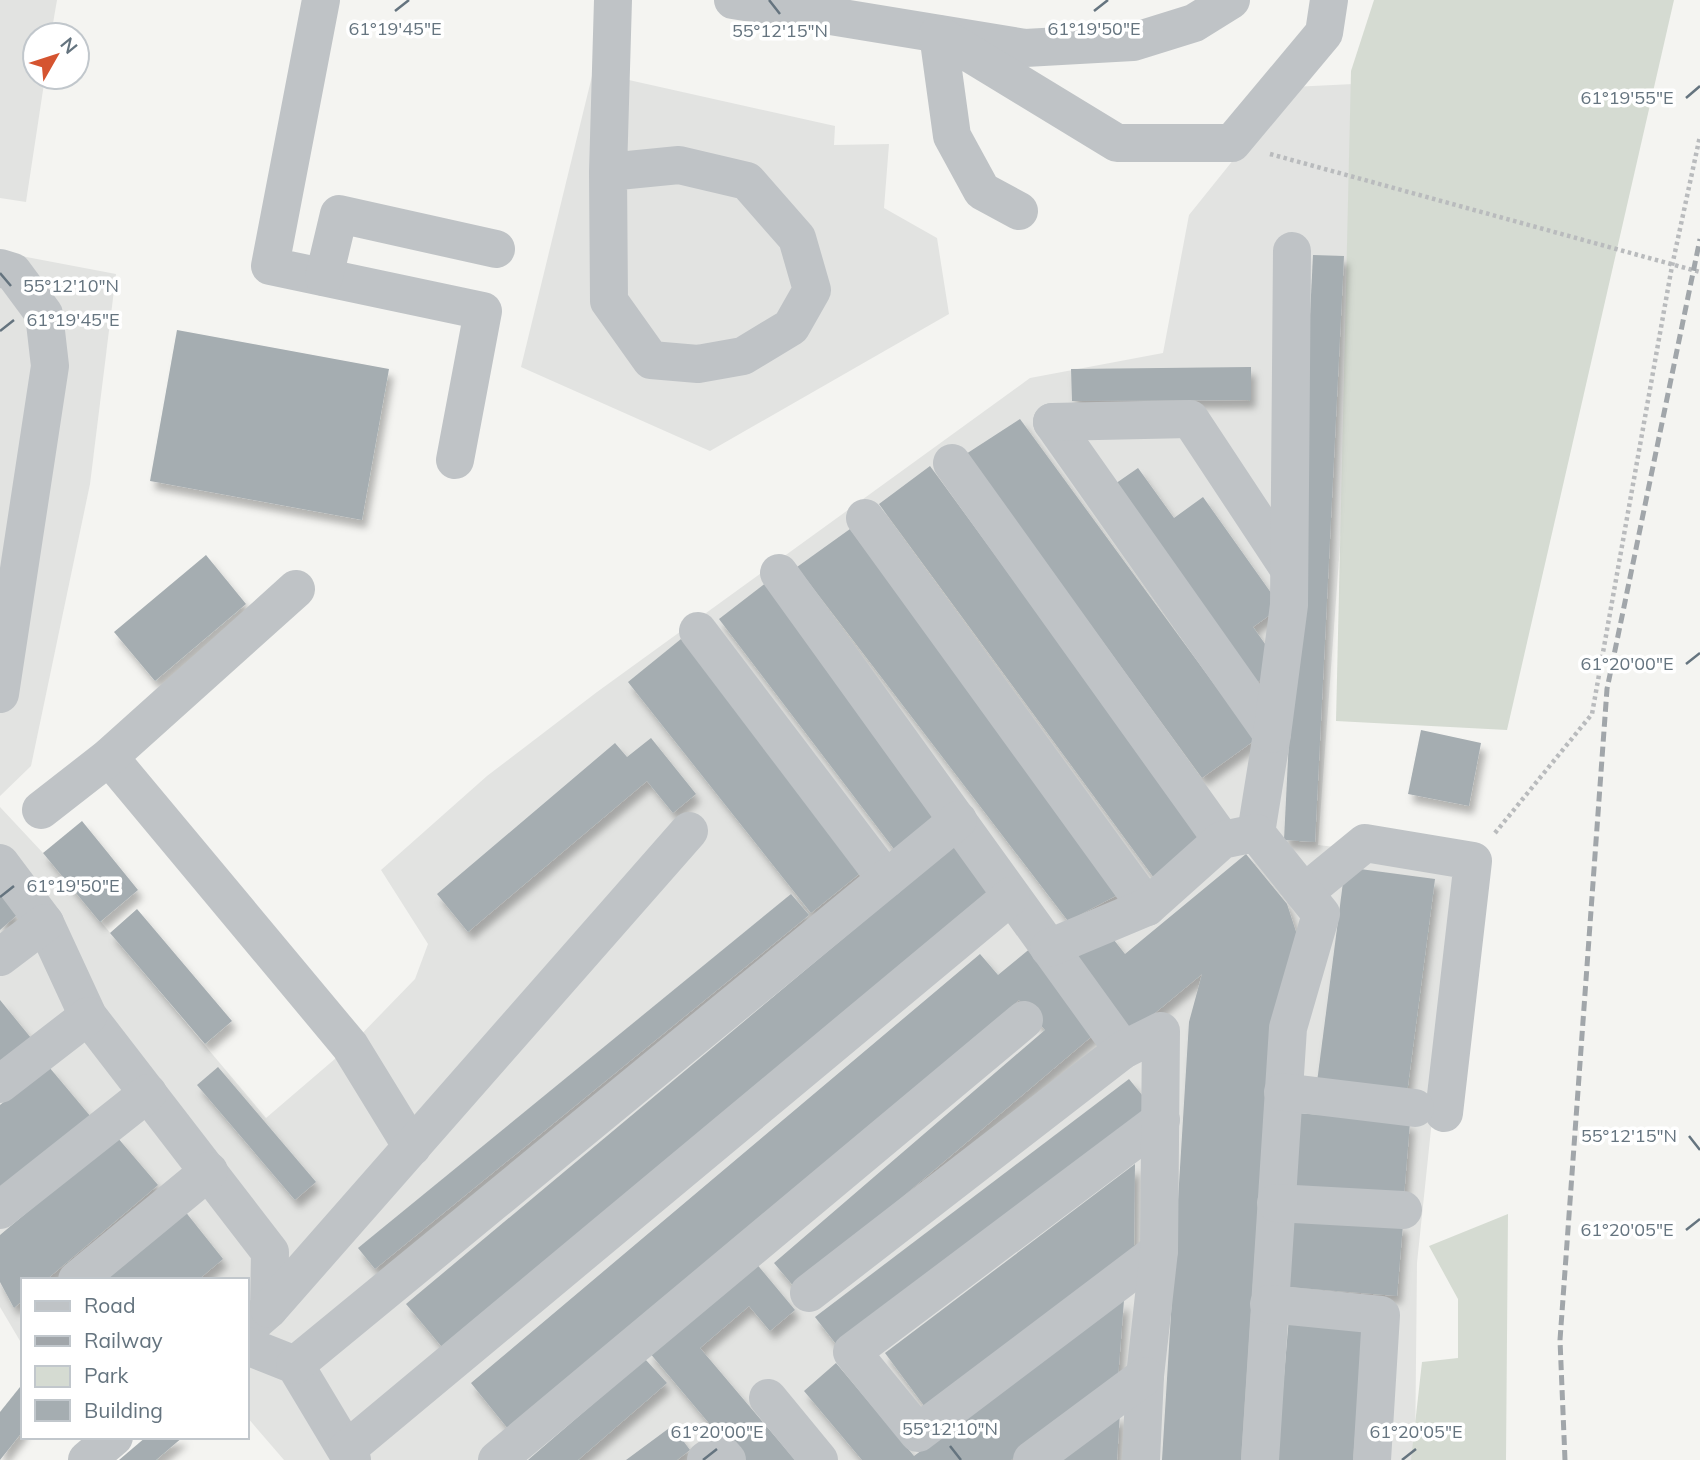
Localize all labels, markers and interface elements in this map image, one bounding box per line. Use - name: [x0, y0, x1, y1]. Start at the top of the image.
- text: 61°19'45"E: [348, 17, 442, 40]
- text: 61°19'50"E: [1047, 17, 1141, 40]
- text: 55°12'15"N: [732, 19, 828, 42]
- north arrow: [21, 21, 91, 91]
- text: N: [55, 32, 83, 58]
- text: 61°19'55"E: [1580, 86, 1674, 109]
- text: 55°12'10"N: [23, 274, 119, 297]
- text: 61°19'45"E: [26, 308, 120, 331]
- text: 61°20'00"E: [1580, 652, 1674, 675]
- text: 61°19'50"E: [26, 874, 120, 897]
- text: 55°12'15"N: [1581, 1124, 1677, 1147]
- text: 61°20'05"E: [1580, 1218, 1674, 1241]
- legend: [21, 1278, 248, 1439]
- text: Road: [84, 1292, 135, 1318]
- text: Railway: [84, 1327, 163, 1353]
- text: Park: [84, 1362, 128, 1388]
- text: Building: [84, 1397, 163, 1423]
- text: 55°12'10"N: [902, 1417, 998, 1440]
- text: 61°20'00"E: [670, 1420, 764, 1443]
- text: 61°20'05"E: [1369, 1420, 1463, 1443]

